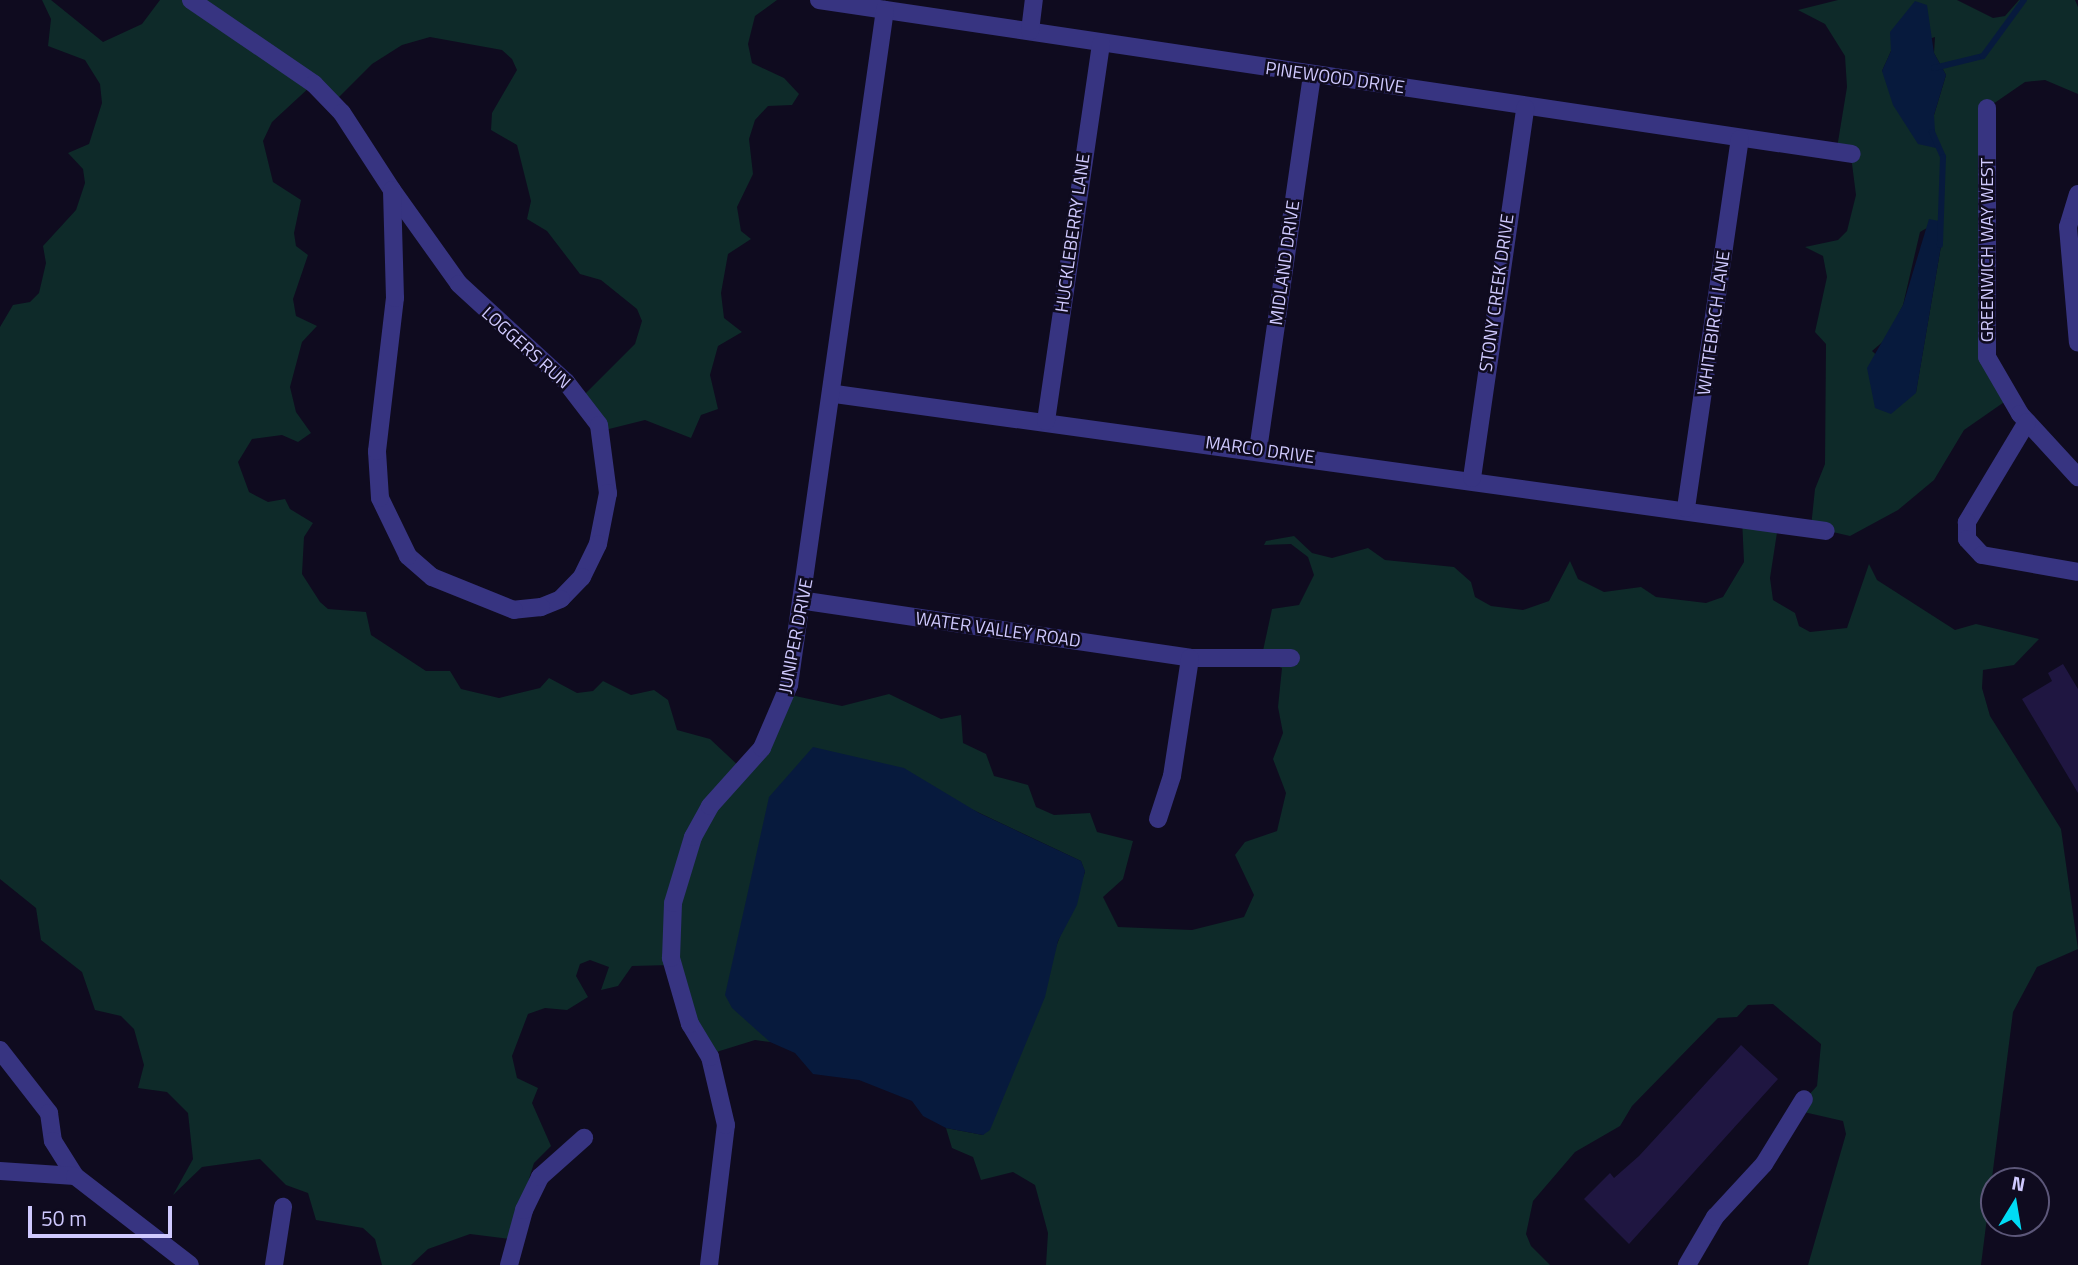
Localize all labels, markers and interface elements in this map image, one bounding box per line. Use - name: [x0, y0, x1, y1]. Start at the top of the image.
- street label: PINEWOOD DRIVE: [1264, 58, 1406, 98]
- street label: HUCKLEBERRY LANE: [1051, 152, 1095, 314]
- street label: GREENWICH WAY WEST: [1976, 158, 1998, 342]
- street label: MIDLAND DRIVE: [1266, 199, 1304, 327]
- street label: STONY CREEK DRIVE: [1475, 213, 1519, 373]
- street label: WHITEBIRCH LANE: [1693, 249, 1735, 397]
- street label: LOGGERS RUN: [477, 303, 575, 393]
- street label: MARCO DRIVE: [1204, 432, 1316, 468]
- street label: JUNIPER DRIVE: [774, 577, 818, 695]
- street label: WATER VALLEY ROAD: [914, 608, 1082, 652]
- north arrow: [1980, 1167, 2050, 1237]
- text: N: [2009, 1167, 2028, 1198]
- scale bar: [32, 1192, 175, 1236]
- text: 50 m: [41, 1202, 87, 1234]

